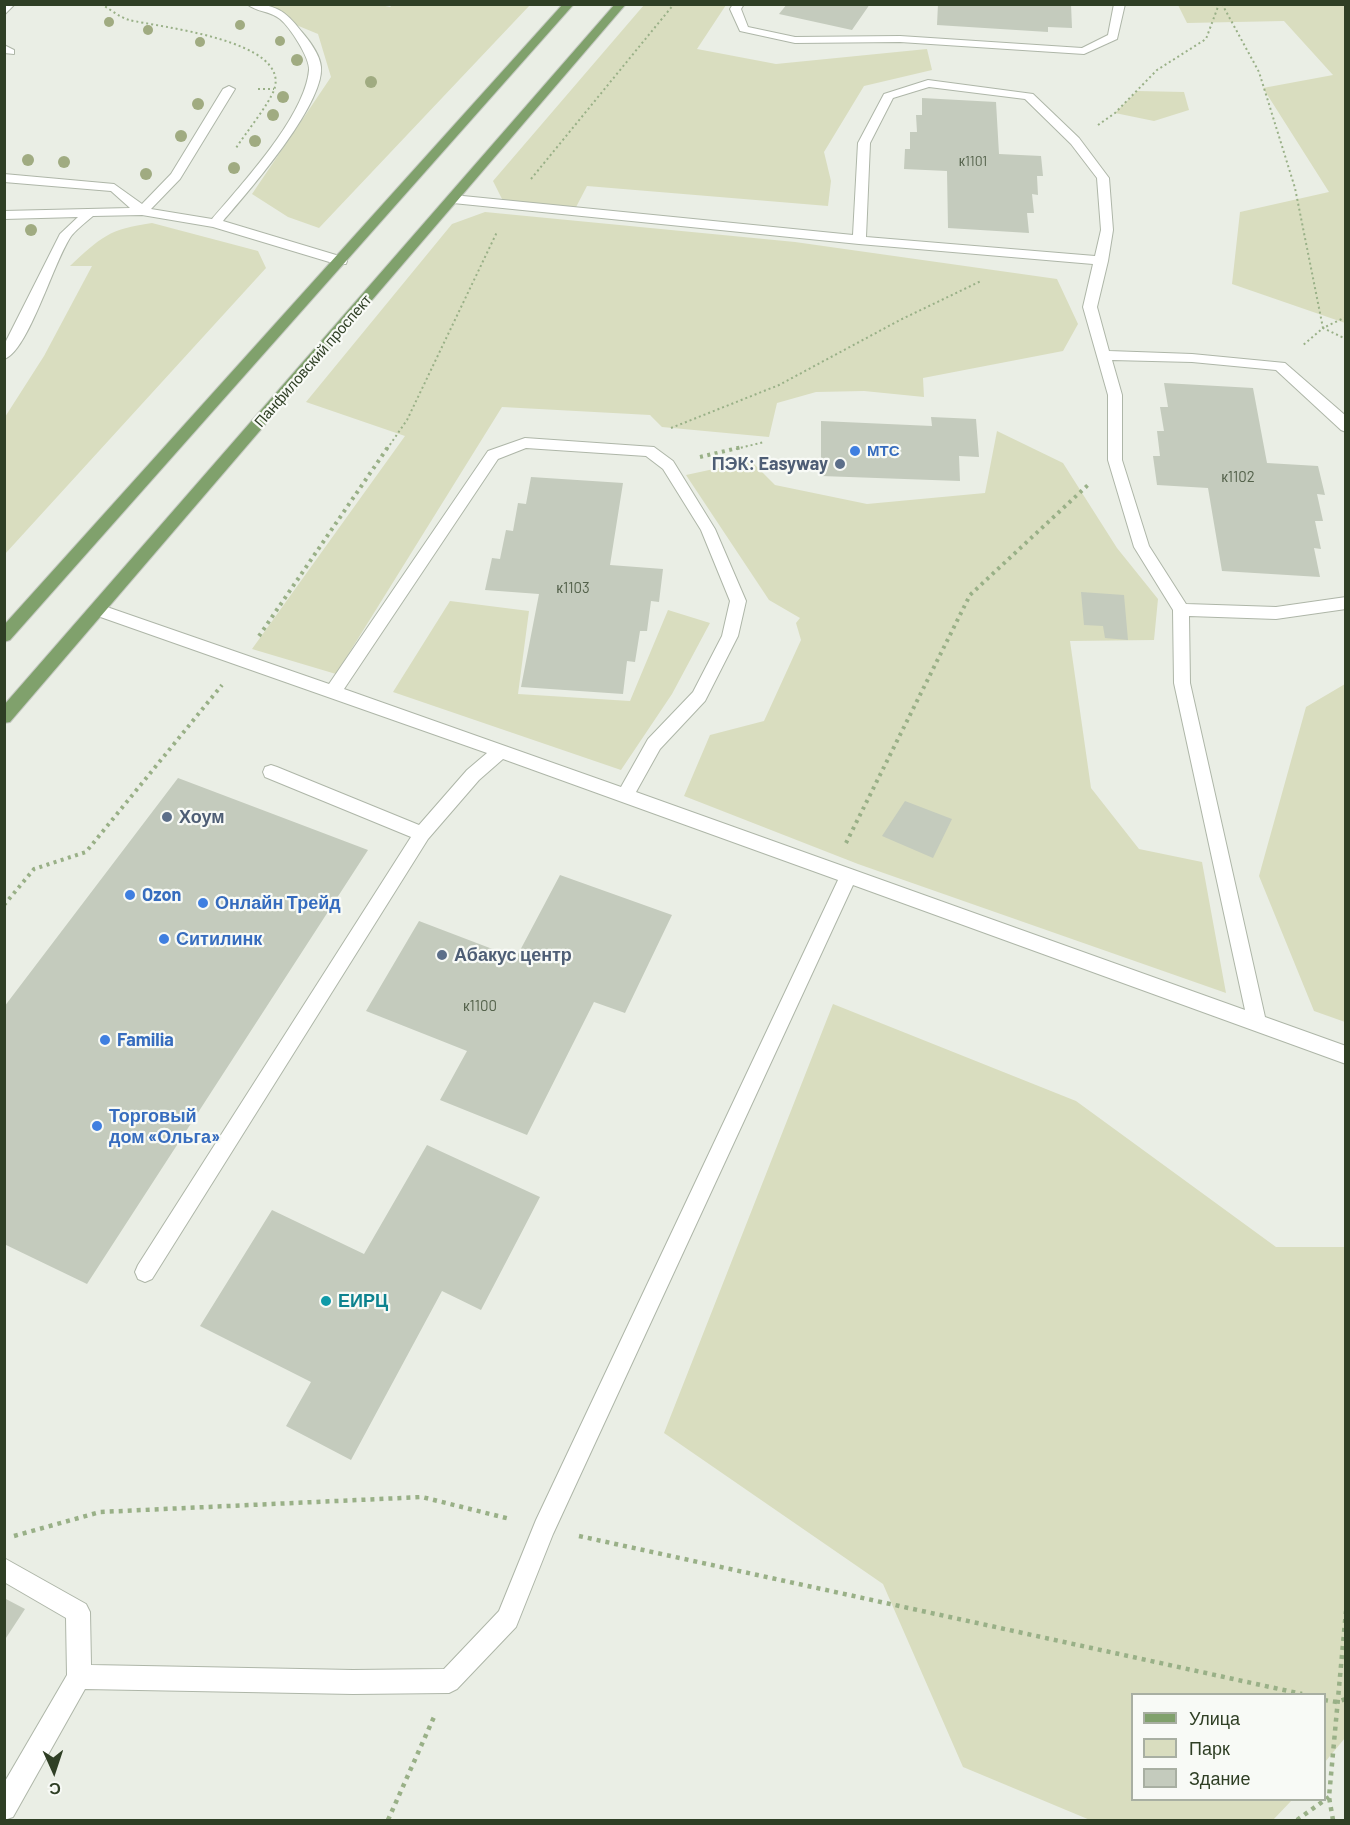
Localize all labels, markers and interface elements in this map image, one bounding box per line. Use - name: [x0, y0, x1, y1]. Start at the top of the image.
- house number: к1101: [959, 153, 987, 169]
- street label: Панфиловский проспект: [251, 291, 375, 431]
- place label: МТС: [867, 442, 899, 460]
- marker: МТС: [848, 444, 862, 458]
- place label: ПЭК: Easyway: [712, 453, 828, 475]
- marker: ПЭК: Easyway: [833, 457, 847, 471]
- house number: к1102: [1221, 468, 1255, 486]
- house number: к1103: [556, 579, 590, 597]
- place label: Хоум: [179, 806, 225, 828]
- marker: Хоум: [160, 810, 174, 824]
- place label: Ozon: [142, 884, 181, 906]
- marker: Ozon: [123, 888, 137, 902]
- place label: Онлайн Трейд: [215, 892, 341, 914]
- marker: Онлайн Трейд: [196, 896, 210, 910]
- place label: Ситилинк: [176, 928, 262, 950]
- marker: Ситилинк: [157, 932, 171, 946]
- place label: Абакус центр: [454, 944, 572, 966]
- marker: Абакус центр: [435, 948, 449, 962]
- house number: к1100: [463, 997, 497, 1015]
- place label: Familia: [117, 1029, 174, 1051]
- marker: Familia: [98, 1033, 112, 1047]
- place label: Торговый дом «Ольга»: [109, 1105, 220, 1148]
- marker: Торговый дом «Ольга»: [90, 1119, 104, 1133]
- place label: ЕИРЦ: [338, 1290, 388, 1312]
- marker: ЕИРЦ: [319, 1294, 333, 1308]
- legend: [1131, 1693, 1326, 1801]
- text: Улица: [1189, 1707, 1240, 1729]
- text: Парк: [1189, 1737, 1230, 1759]
- north arrow: [24, 1741, 84, 1801]
- text: Здание: [1189, 1767, 1250, 1789]
- text: С: [49, 1780, 61, 1799]

